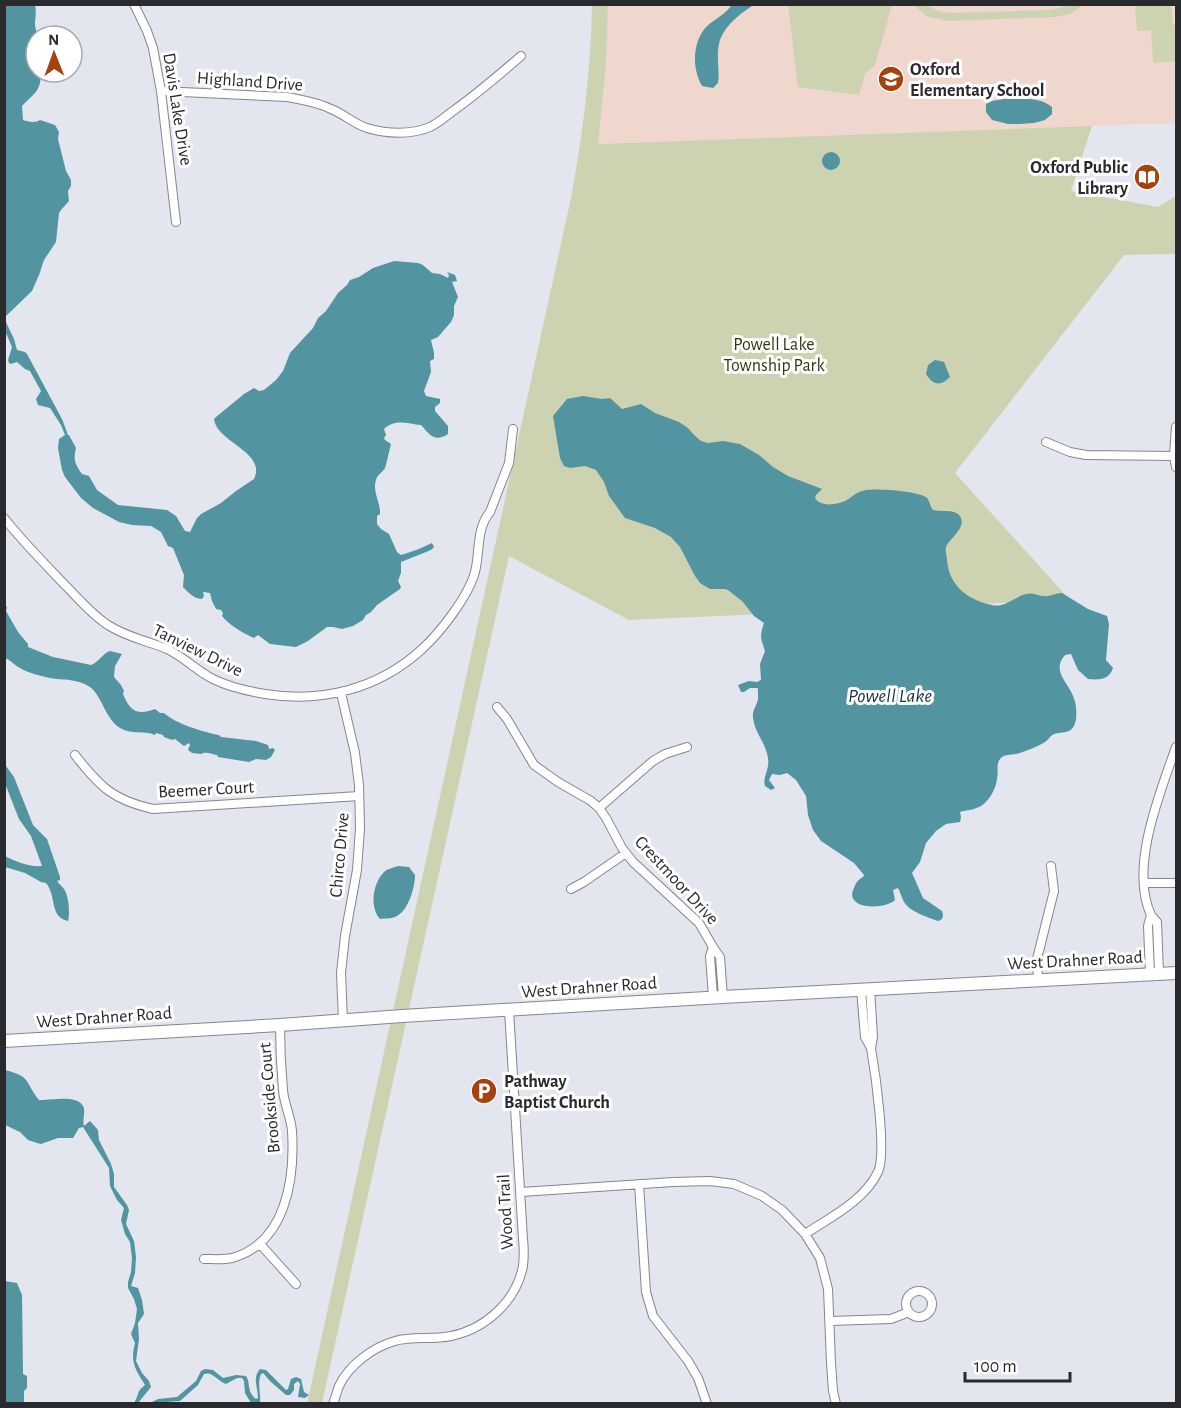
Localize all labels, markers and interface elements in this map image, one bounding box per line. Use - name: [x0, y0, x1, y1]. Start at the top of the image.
- north arrow: [24, 24, 84, 84]
- text: N: [48, 32, 59, 48]
- street label: Davis Lake Drive: [159, 52, 195, 167]
- place label: Oxford Elementary School: [910, 61, 1045, 100]
- school or university icon: Oxford Elementary School: [876, 64, 906, 94]
- street label: Highland Drive: [196, 69, 304, 95]
- place label: Oxford Public Library: [1030, 159, 1129, 198]
- library icon: Oxford Public Library: [1132, 162, 1162, 192]
- park label: Powell Lake Township Park: [723, 336, 825, 375]
- street label: Tanview Drive: [150, 621, 245, 680]
- water label: Powell Lake: [848, 686, 932, 706]
- street label: Beemer Court: [158, 778, 255, 801]
- street label: Chirco Drive: [327, 812, 353, 898]
- street label: Crestmoor Drive: [631, 833, 722, 928]
- street label: West Drahner Road: [1007, 948, 1143, 974]
- street label: West Drahner Road: [521, 974, 657, 1002]
- street label: West Drahner Road: [36, 1004, 172, 1032]
- street label: Brookside Court: [256, 1042, 284, 1154]
- place label: Pathway Baptist Church: [504, 1073, 610, 1112]
- parking icon: Pathway Baptist Church: [469, 1076, 499, 1106]
- street label: Wood Trail: [495, 1174, 517, 1250]
- scale bar: [965, 1345, 1070, 1383]
- text: 100 m: [974, 1358, 1017, 1376]

